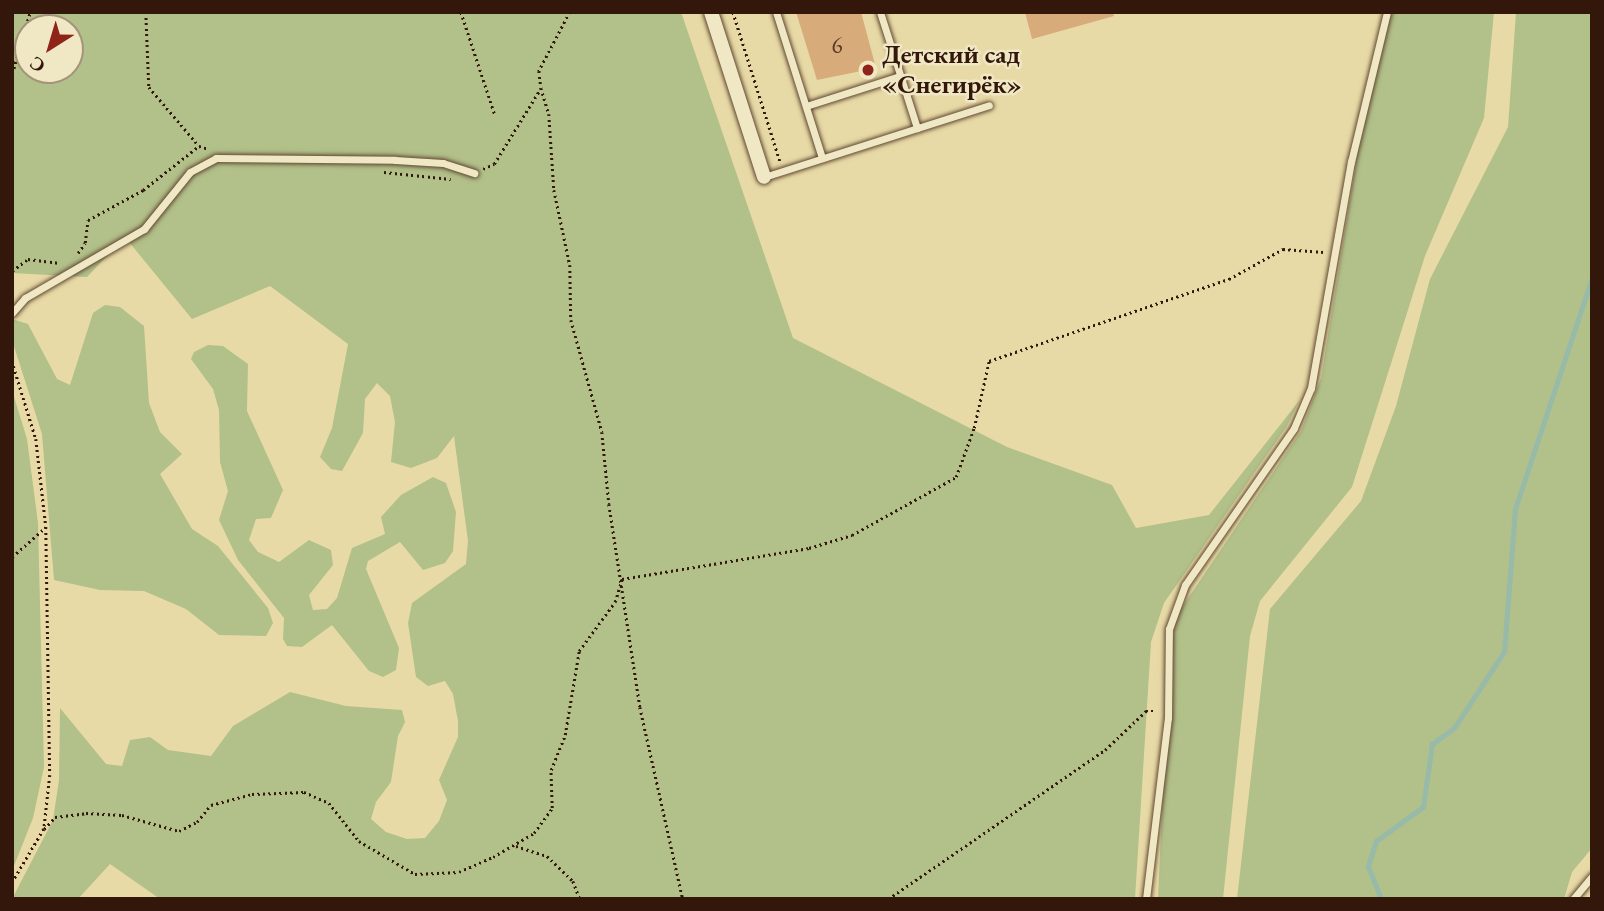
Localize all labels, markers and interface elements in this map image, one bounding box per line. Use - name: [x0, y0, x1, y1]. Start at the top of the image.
- north arrow: [14, 14, 84, 84]
- house number: 6: [831, 31, 843, 59]
- place label: Детский сад «Снегирёк»: [882, 39, 1022, 100]
- text: С: [24, 51, 50, 79]
- marker: Детский сад «Снегирёк»: [860, 62, 876, 78]

